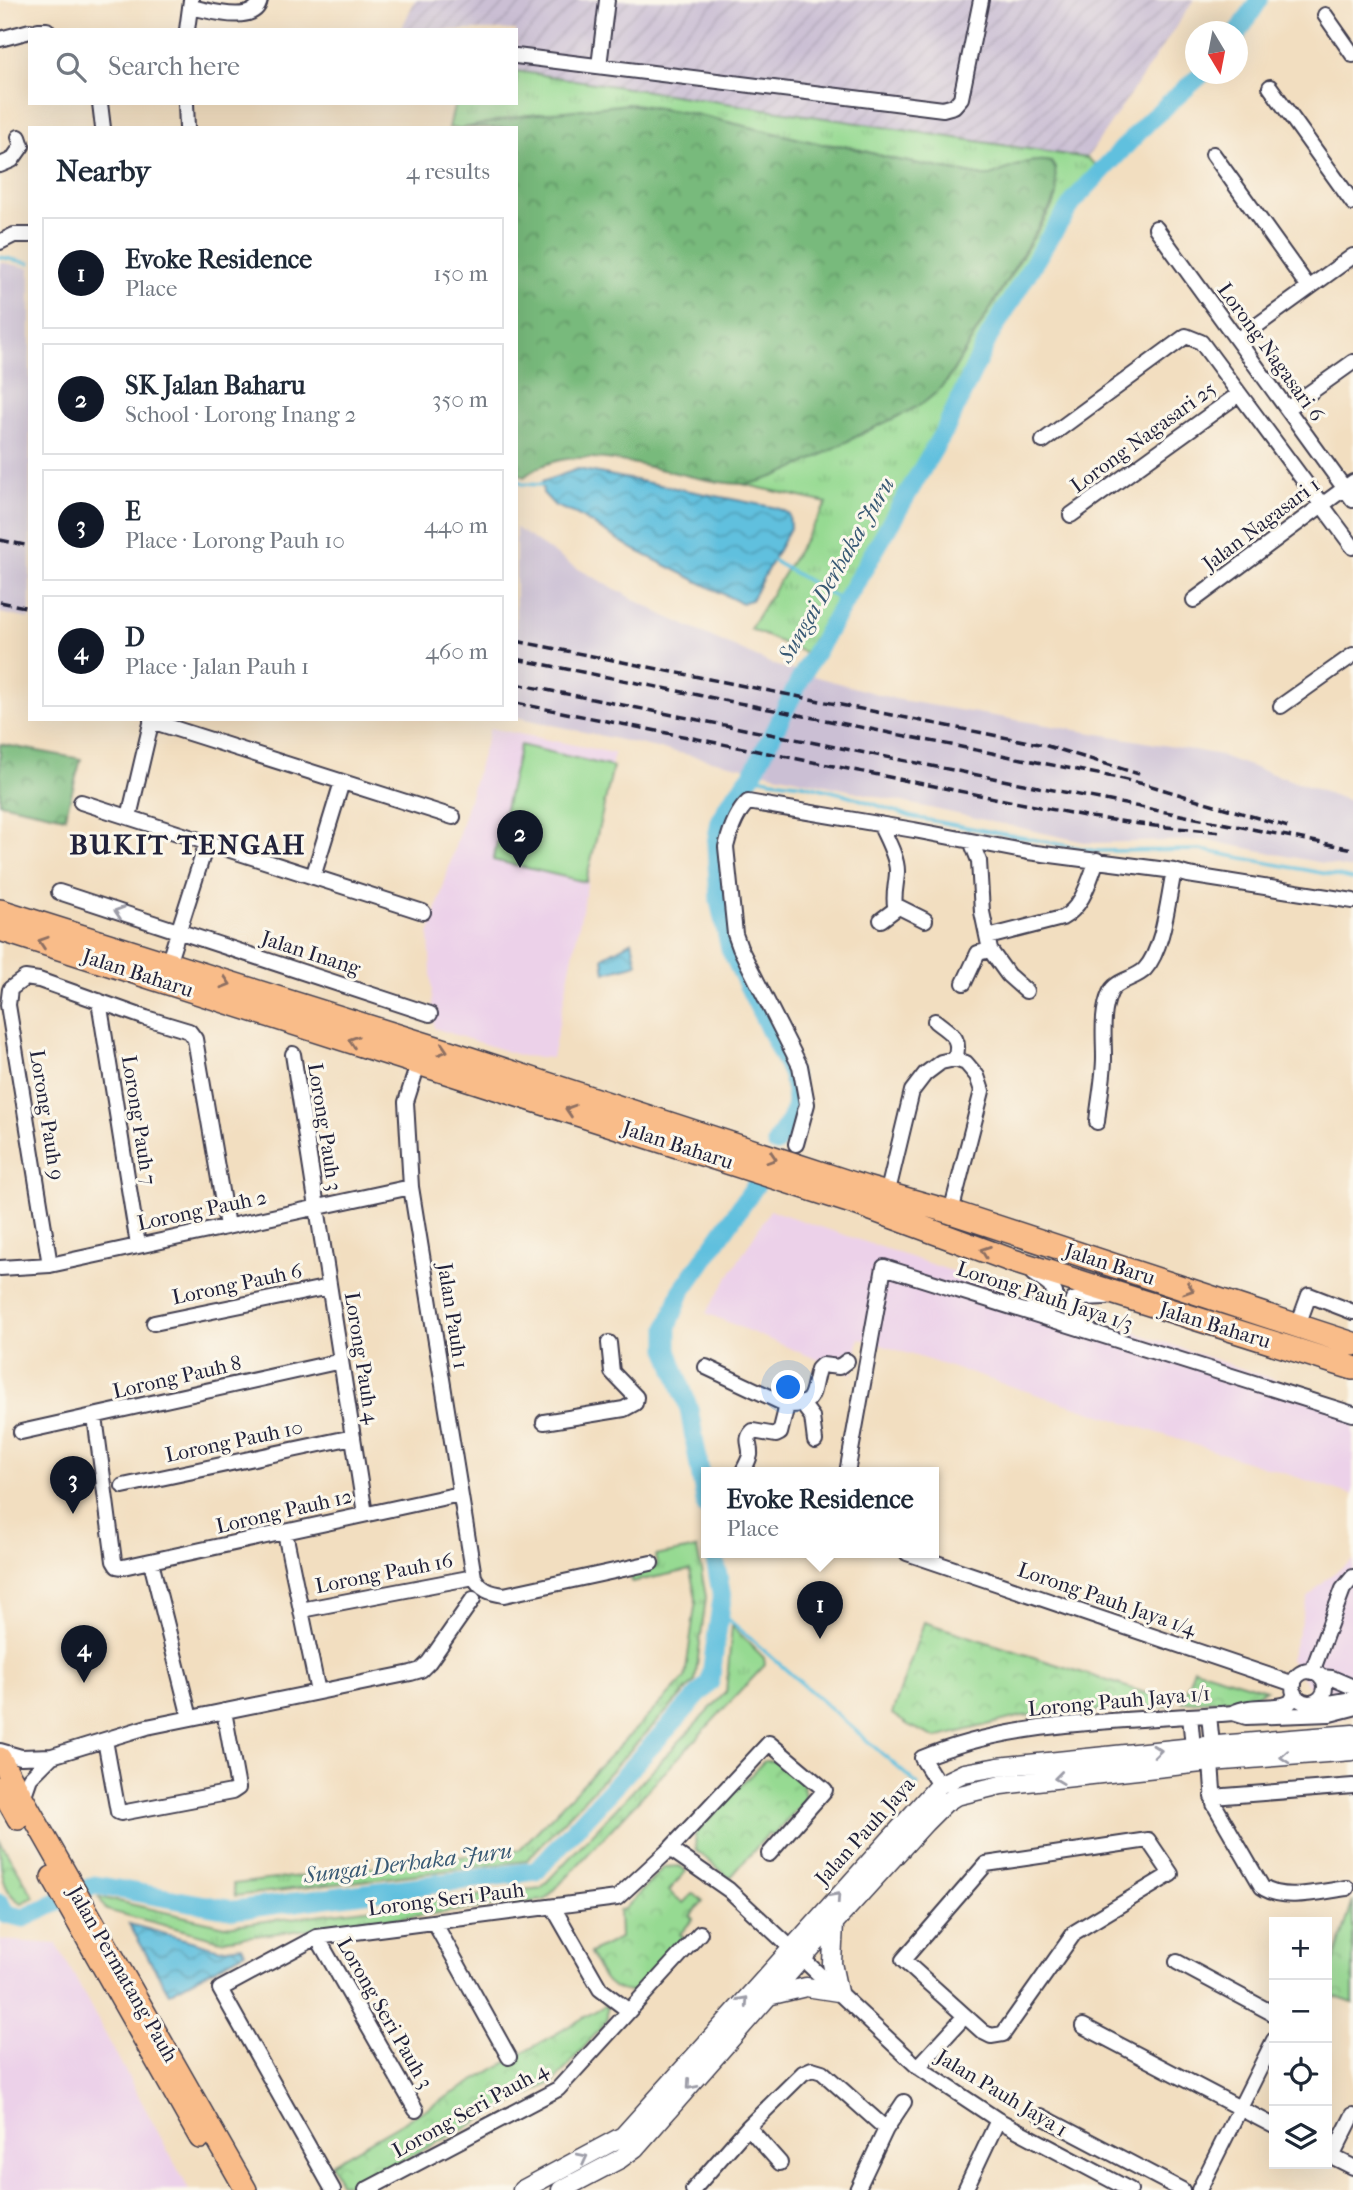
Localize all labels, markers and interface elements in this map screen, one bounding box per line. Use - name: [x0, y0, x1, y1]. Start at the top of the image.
- north arrow: [1185, 21, 1248, 84]
- search box: [28, 28, 518, 105]
- icon: search: [52, 48, 90, 86]
- text: Search here: [108, 51, 240, 82]
- text: Nearby: [56, 154, 151, 189]
- text: 4 results: [406, 158, 490, 185]
- text: Evoke Residence: [125, 244, 312, 275]
- text: 1: [77, 260, 85, 287]
- text: 150 m: [433, 260, 488, 287]
- text: Place: [125, 275, 177, 302]
- street label: Lorong Nagasari 6: [1213, 278, 1330, 426]
- text: SK Jalan Baharu: [125, 370, 305, 401]
- street label: Lorong Nagasari 25: [1066, 376, 1220, 498]
- text: 2: [75, 386, 87, 413]
- text: 350 m: [432, 386, 488, 413]
- text: School · Lorong Inang 2: [125, 401, 356, 428]
- water label: Sungai Derhaka Juru: [771, 472, 900, 668]
- street label: Jalan Nagasari 1: [1196, 472, 1324, 577]
- text: E: [125, 496, 141, 527]
- text: 3: [76, 512, 86, 539]
- text: 440 m: [424, 512, 488, 539]
- text: Place · Lorong Pauh 10: [125, 527, 345, 554]
- text: D: [125, 622, 145, 653]
- text: 4: [74, 638, 88, 665]
- text: 460 m: [425, 638, 488, 665]
- text: Place · Jalan Pauh 1: [125, 653, 309, 680]
- pin: 2: [497, 810, 543, 868]
- district label: BUKIT TENGAH: [70, 828, 306, 861]
- one-way arrow: [113, 906, 125, 920]
- street label: Jalan Inang: [256, 925, 364, 981]
- one-way arrow: [37, 936, 49, 951]
- street label: Jalan Baharu: [78, 943, 197, 1002]
- one-way arrow: [220, 974, 232, 989]
- one-way arrow: [348, 1035, 360, 1049]
- one-way arrow: [437, 1042, 449, 1056]
- street label: Lorong Pauh 9: [25, 1048, 69, 1182]
- street label: Lorong Pauh 7: [117, 1053, 161, 1187]
- street label: Lorong Pauh 3: [303, 1061, 347, 1193]
- one-way arrow: [564, 1104, 577, 1118]
- street label: Jalan Baharu: [618, 1115, 737, 1174]
- one-way arrow: [766, 1150, 778, 1164]
- street label: Lorong Pauh 2: [135, 1185, 269, 1235]
- street label: Jalan Baru: [1060, 1238, 1158, 1290]
- one-way arrow: [979, 1245, 991, 1259]
- street label: Lorong Pauh Jaya 1/3: [954, 1256, 1136, 1336]
- street label: Lorong Pauh 6: [170, 1258, 305, 1309]
- street label: Jalan Pauh 1: [432, 1259, 473, 1371]
- one-way arrow: [1182, 1281, 1194, 1295]
- street label: Lorong Pauh 4: [340, 1290, 384, 1426]
- street label: Jalan Baharu: [1155, 1296, 1274, 1353]
- street label: Lorong Pauh 8: [110, 1351, 244, 1403]
- your location: [771, 1370, 805, 1404]
- street label: Lorong Pauh 10: [163, 1415, 305, 1467]
- pin: 3: [50, 1456, 96, 1514]
- popup: [701, 1467, 939, 1558]
- street label: Lorong Pauh 12: [214, 1484, 355, 1538]
- text: Evoke Residence: [726, 1484, 914, 1515]
- text: Place: [726, 1515, 779, 1542]
- street label: Lorong Pauh 16: [313, 1548, 455, 1598]
- street label: Lorong Pauh Jaya 1/4: [1015, 1557, 1200, 1641]
- pin: 1: [797, 1581, 843, 1639]
- pin: 4: [61, 1625, 107, 1683]
- street label: Lorong Pauh Jaya 1/1: [1027, 1681, 1211, 1721]
- one-way arrow: [1152, 1744, 1163, 1759]
- one-way arrow: [1279, 1749, 1290, 1764]
- one-way arrow: [1053, 1770, 1064, 1785]
- street label: Jalan Pauh Jaya: [809, 1772, 920, 1891]
- water label: Sungai Derhaka Juru: [301, 1837, 514, 1889]
- street label: Lorong Seri Pauh: [367, 1877, 526, 1920]
- street label: Jalan Permatang Pauh: [62, 1880, 183, 2066]
- one-way arrow: [828, 1892, 840, 1905]
- map controls: [1269, 1917, 1332, 2169]
- button: +: [1269, 1917, 1332, 1980]
- street label: Lorong Seri Pauh 3: [332, 1933, 438, 2093]
- button: −: [1269, 1980, 1332, 2043]
- one-way arrow: [735, 1996, 748, 2009]
- street label: Jalan Pauh Jaya 1: [930, 2043, 1072, 2142]
- button: locate: [1269, 2043, 1332, 2106]
- street label: Lorong Seri Pauh 4: [388, 2057, 552, 2163]
- one-way arrow: [687, 2076, 699, 2089]
- button: layers: [1269, 2106, 1332, 2169]
- one-way arrow: [576, 2153, 588, 2167]

